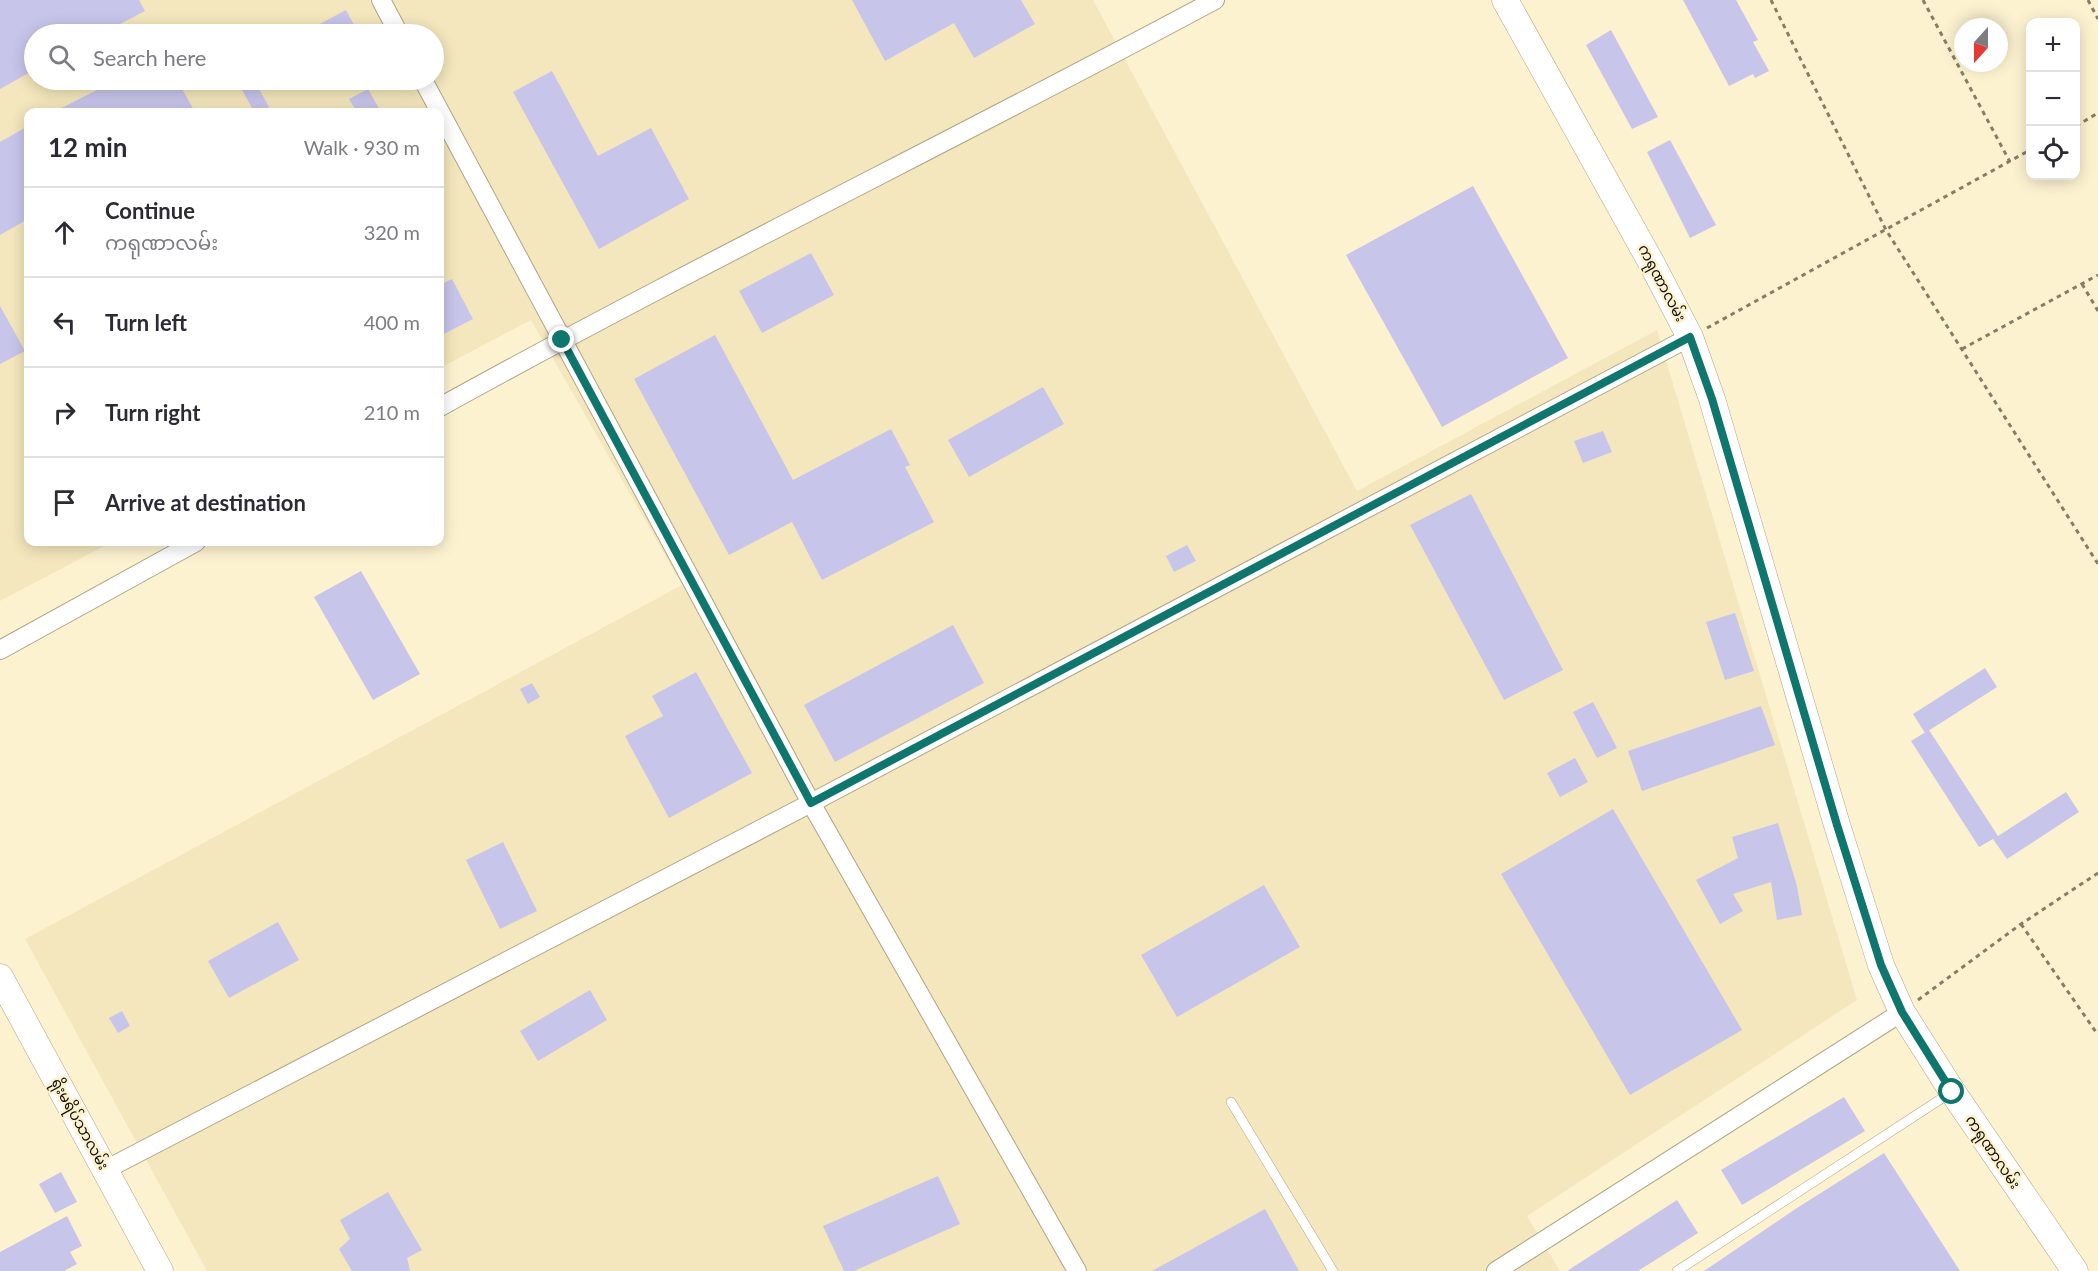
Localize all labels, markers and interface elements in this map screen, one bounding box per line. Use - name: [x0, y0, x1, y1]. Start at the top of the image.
- north arrow: [1954, 18, 2008, 72]
- map controls: [2026, 18, 2080, 180]
- button: +: [2026, 18, 2080, 72]
- search box: [24, 24, 444, 90]
- icon: search: [45, 41, 78, 74]
- text: Search here: [93, 44, 206, 71]
- button: −: [2026, 72, 2080, 126]
- button: locate: [2026, 126, 2080, 180]
- text: 12 min: [48, 131, 128, 163]
- text: Walk · 930 m: [304, 135, 420, 159]
- text: Continue: [105, 197, 195, 224]
- icon: ahead: [48, 216, 81, 249]
- text: 320 m: [364, 220, 420, 244]
- text: ကရုဏာလမ်း: [105, 230, 218, 254]
- street label: ကရုဏာလမ်း: [1631, 241, 1691, 326]
- icon: left: [48, 306, 81, 339]
- text: Turn left: [105, 309, 187, 336]
- text: 400 m: [364, 310, 420, 334]
- route end: [548, 326, 574, 352]
- icon: right: [48, 396, 81, 429]
- text: Turn right: [105, 399, 200, 426]
- text: 210 m: [364, 400, 420, 424]
- icon: arrive: [48, 486, 81, 519]
- text: Arrive at destination: [105, 489, 306, 516]
- street label: ရိုးမရိပ်သာလမ်း: [45, 1075, 113, 1174]
- route start: [1938, 1078, 1964, 1104]
- street label: ကရုဏာလမ်း: [1959, 1111, 2025, 1194]

